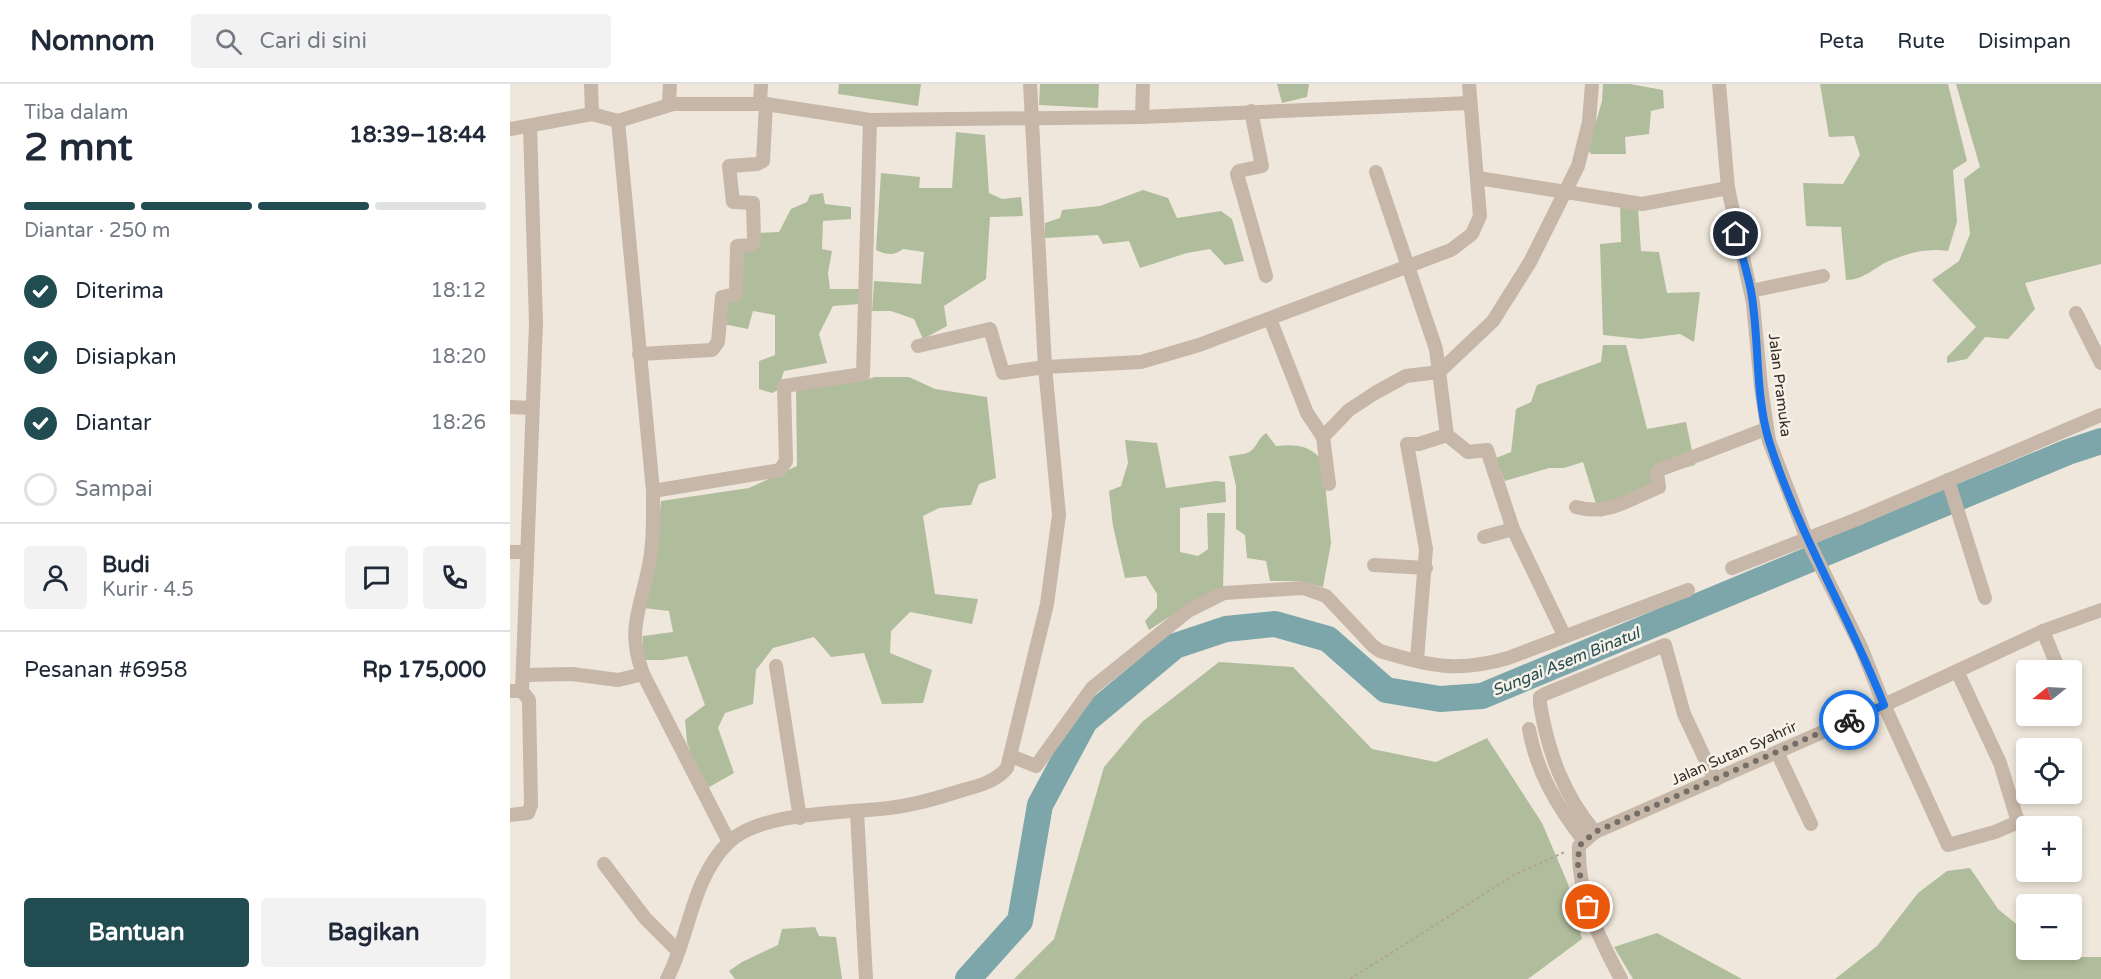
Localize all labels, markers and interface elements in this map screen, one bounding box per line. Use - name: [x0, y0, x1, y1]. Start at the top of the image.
- search box: [191, 14, 611, 68]
- text: Nomnom: [30, 24, 155, 58]
- icon: search: [212, 25, 245, 58]
- text: Cari di sini: [260, 28, 367, 54]
- text: Peta: [1819, 29, 1864, 54]
- text: Rute: [1897, 29, 1945, 54]
- text: Disimpan: [1978, 29, 2071, 54]
- text: Tiba dalam: [24, 101, 128, 125]
- text: 18:39–18:44: [349, 122, 486, 148]
- text: 2 mnt: [24, 124, 133, 171]
- pin: [1710, 208, 1761, 259]
- icon: home: [1719, 217, 1752, 250]
- text: Diantar · 250 m: [24, 219, 170, 243]
- icon: check: [24, 275, 57, 308]
- text: Diterima: [75, 278, 164, 304]
- text: 18:12: [431, 279, 486, 303]
- street label: Jalan Pramuka: [1765, 332, 1795, 438]
- icon: check: [24, 341, 57, 374]
- text: Disiapkan: [75, 344, 177, 370]
- text: 18:20: [431, 345, 486, 369]
- icon: check: [24, 407, 57, 440]
- text: Diantar: [75, 410, 151, 436]
- text: 18:26: [431, 411, 486, 435]
- text: Sampai: [75, 476, 153, 502]
- button: person: [24, 546, 87, 609]
- button: chat: [345, 546, 408, 609]
- button: phone: [423, 546, 486, 609]
- text: Budi: [102, 552, 150, 578]
- text: Kurir · 4.5: [102, 578, 194, 602]
- water label: Sungai Asem Binatul: [1489, 623, 1645, 701]
- text: Pesanan #6958: [24, 657, 187, 683]
- text: Rp 175,000: [362, 657, 486, 683]
- north arrow: [2016, 660, 2082, 726]
- map controls: [2016, 660, 2082, 960]
- courier: [1819, 690, 1879, 750]
- icon: bike: [1833, 704, 1866, 737]
- street label: Jalan Sutan Syahrir: [1668, 717, 1800, 789]
- button: locate: [2016, 738, 2082, 804]
- button: +: [2016, 816, 2082, 882]
- pin: [1562, 881, 1613, 932]
- icon: bag: [1571, 890, 1604, 923]
- button: −: [2016, 894, 2082, 960]
- button: Bantuan: [24, 898, 249, 967]
- button: Bagikan: [261, 898, 486, 967]

